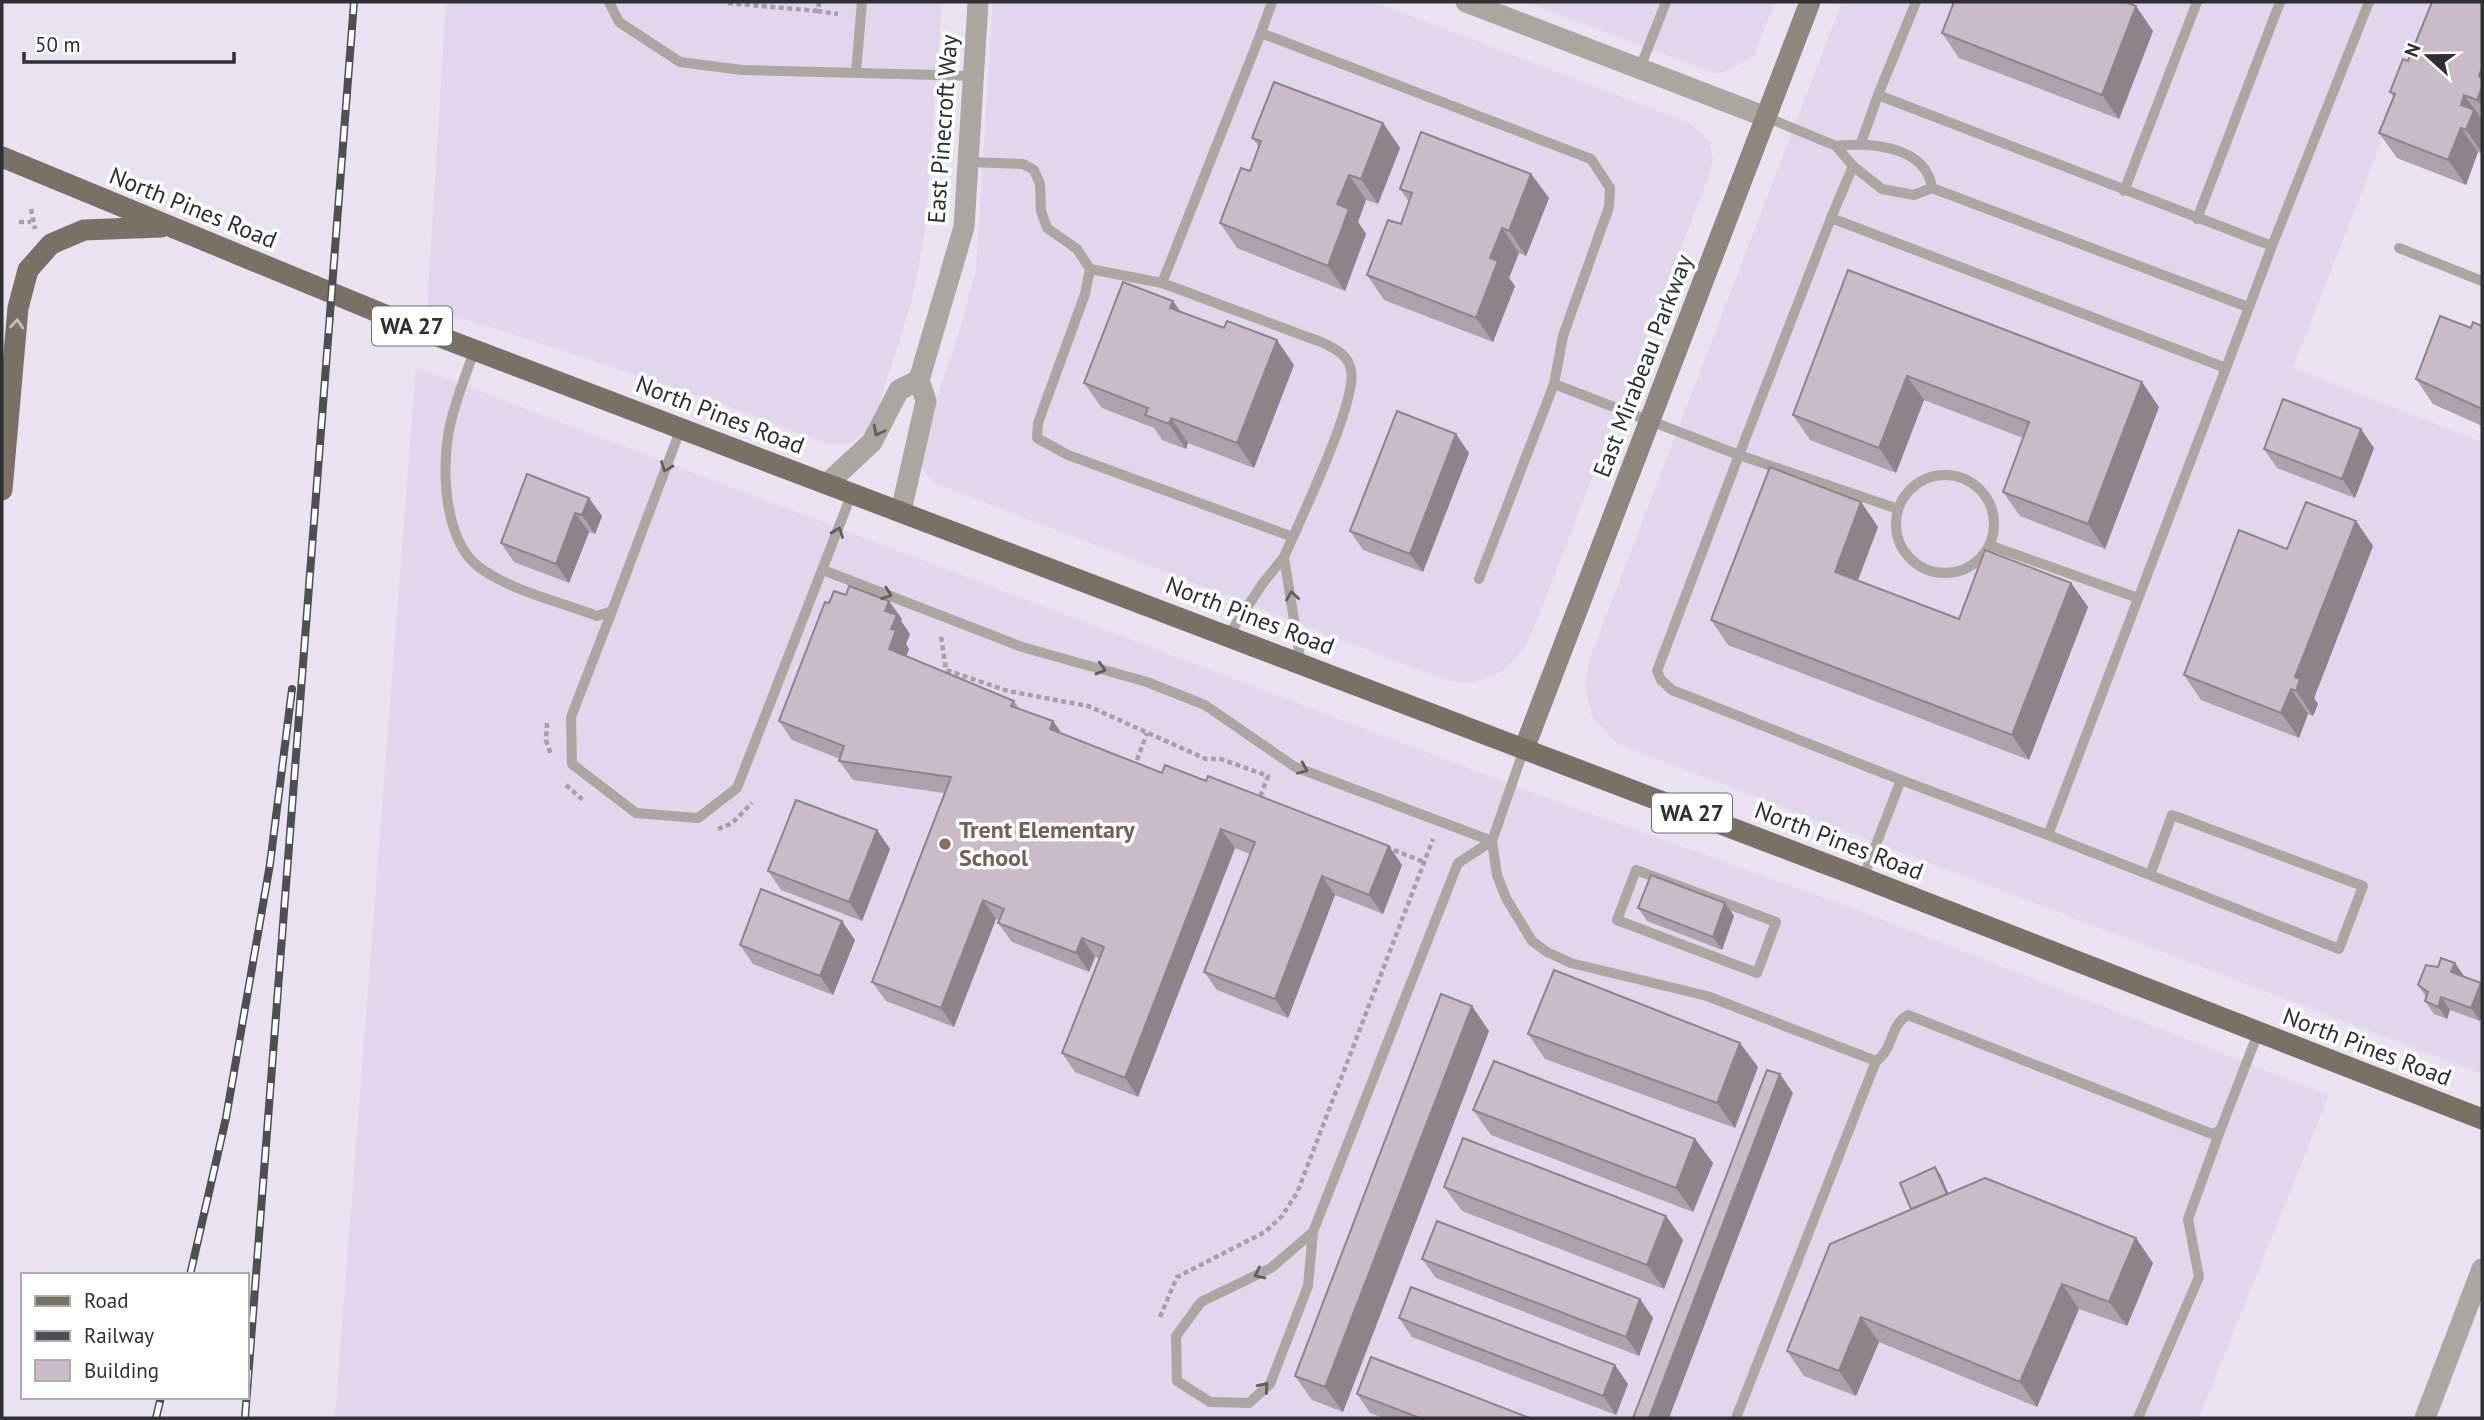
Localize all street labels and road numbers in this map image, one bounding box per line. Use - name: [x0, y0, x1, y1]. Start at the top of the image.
- street label: East Pinecroft Way: [920, 34, 965, 224]
- street label: North Pines Road: [105, 160, 282, 255]
- street label: East Mirabeau Parkway: [1586, 250, 1699, 482]
- road number: WA 27: [372, 306, 452, 346]
- street label: North Pines Road: [632, 368, 809, 461]
- street label: North Pines Road: [1162, 569, 1339, 662]
- road number: WA 27: [1652, 793, 1732, 832]
- street label: North Pines Road: [1751, 794, 1928, 887]
- street label: North Pines Road: [2279, 1000, 2456, 1093]

